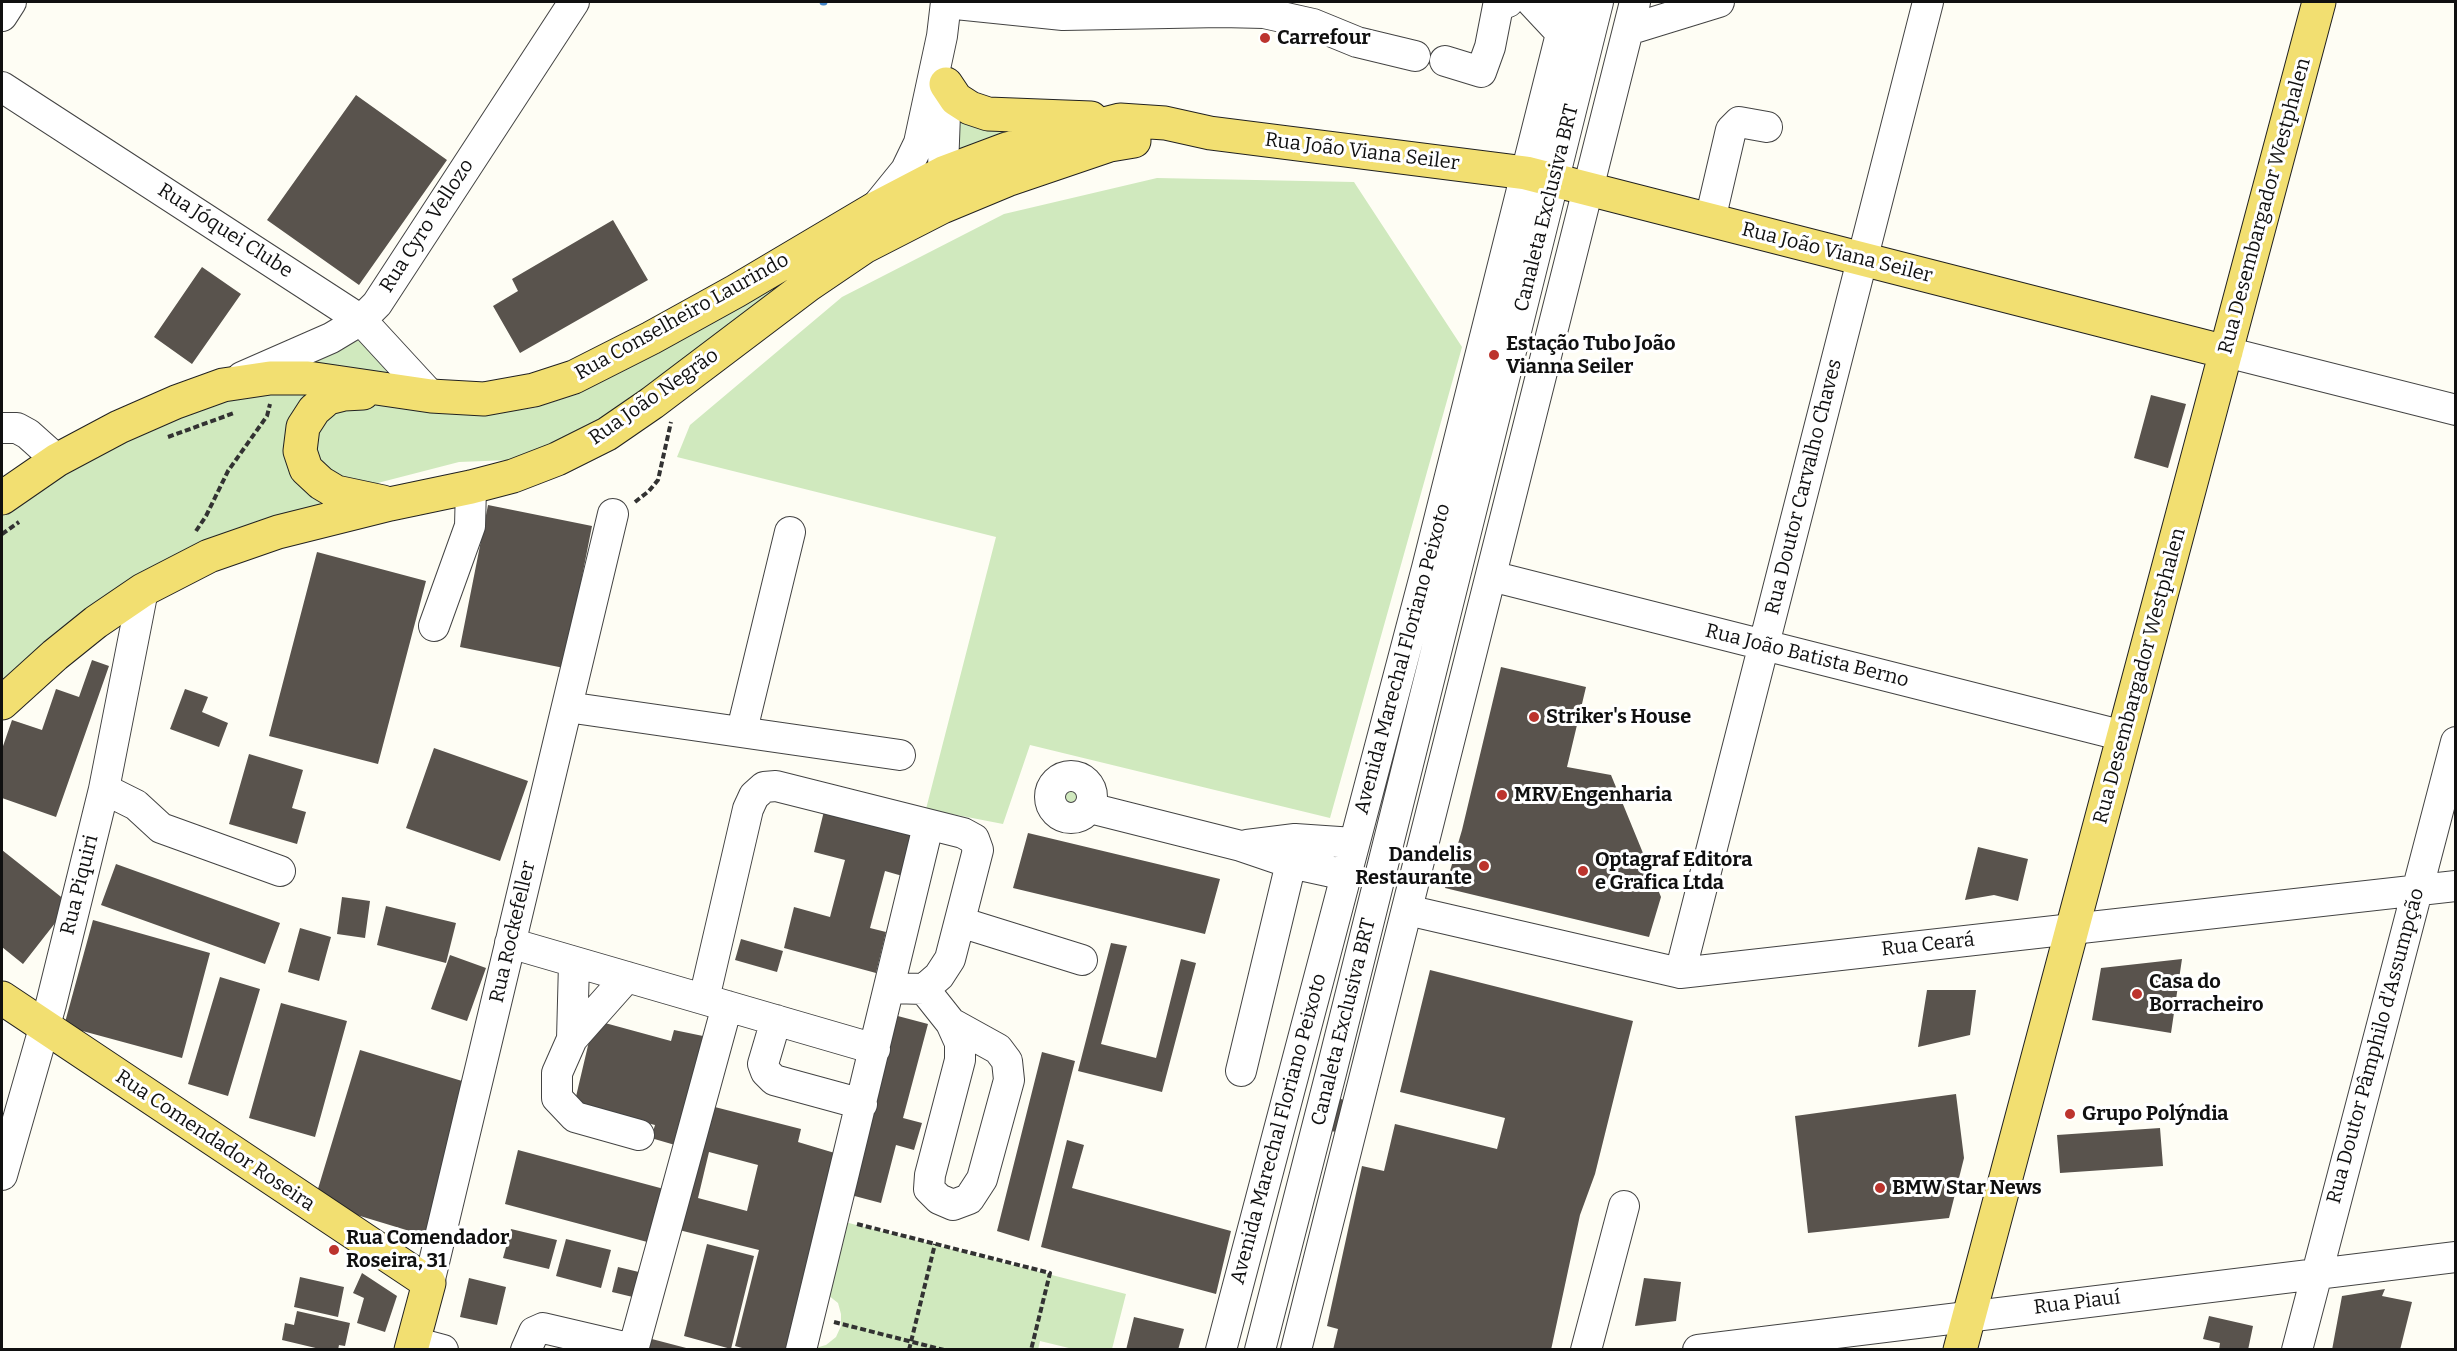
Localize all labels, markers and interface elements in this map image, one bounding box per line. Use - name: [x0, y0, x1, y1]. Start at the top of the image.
- place label: Carrefour: [1277, 26, 1371, 50]
- marker: Carrefour: [1258, 31, 1272, 45]
- street label: Rua Desembargador Westphalen: [2214, 55, 2316, 357]
- street label: Canaleta Exclusiva BRT: [1510, 102, 1584, 314]
- street label: Rua João Viana Seiler: [1263, 128, 1461, 176]
- street label: Rua Cyro Vellozo: [375, 155, 479, 297]
- street label: Rua Jóquei Clube: [153, 178, 297, 284]
- street label: Rua João Viana Seiler: [1739, 218, 1935, 288]
- street label: Rua Conselheiro Laurindo: [571, 248, 793, 386]
- place label: Estação Tubo João Vianna Seiler: [1506, 332, 1675, 379]
- street label: Rua João Negrão: [585, 343, 723, 451]
- marker: Estação Tubo João Vianna Seiler: [1487, 348, 1501, 362]
- street label: Rua Doutor Carvalho Chaves: [1761, 357, 1847, 617]
- street label: Avenida Marechal Floriano Peixoto: [1350, 501, 1456, 817]
- street label: Rua Desembargador Westphalen: [2089, 525, 2191, 827]
- street label: Rua João Batista Berno: [1703, 619, 1911, 693]
- place label: Striker's House: [1546, 705, 1691, 729]
- marker: Striker's House: [1527, 710, 1541, 724]
- place label: MRV Engenharia: [1514, 783, 1672, 807]
- marker: MRV Engenharia: [1495, 788, 1509, 802]
- street label: Rua Piquiri: [56, 832, 104, 938]
- place label: Dandelis Restaurante: [1355, 843, 1472, 890]
- place label: Optagraf Editora e Grafica Ltda: [1595, 848, 1752, 895]
- street label: Rua Rockefeller: [485, 859, 541, 1005]
- marker: Dandelis Restaurante: [1477, 859, 1491, 873]
- marker: Optagraf Editora e Grafica Ltda: [1576, 864, 1590, 878]
- street label: Rua Doutor Pâmphilo d'Assumpção: [2322, 886, 2430, 1206]
- street label: Canaleta Exclusiva BRT: [1307, 916, 1381, 1128]
- street label: Rua Ceará: [1880, 928, 1976, 962]
- place label: Casa do Borracheiro: [2149, 970, 2263, 1017]
- street label: Avenida Marechal Floriano Peixoto: [1226, 971, 1332, 1287]
- marker: Casa do Borracheiro: [2130, 987, 2144, 1001]
- street label: Rua Comendador Roseira: [111, 1065, 319, 1217]
- place label: Grupo Polýndia: [2082, 1102, 2229, 1126]
- marker: Grupo Polýndia: [2063, 1107, 2077, 1121]
- place label: BMW Star News: [1892, 1176, 2042, 1200]
- marker: BMW Star News: [1873, 1181, 1887, 1195]
- place label: Rua Comendador Roseira, 31: [346, 1226, 509, 1273]
- marker: Rua Comendador Roseira, 31: [327, 1243, 341, 1257]
- street label: Rua Piauí: [2032, 1286, 2122, 1320]

